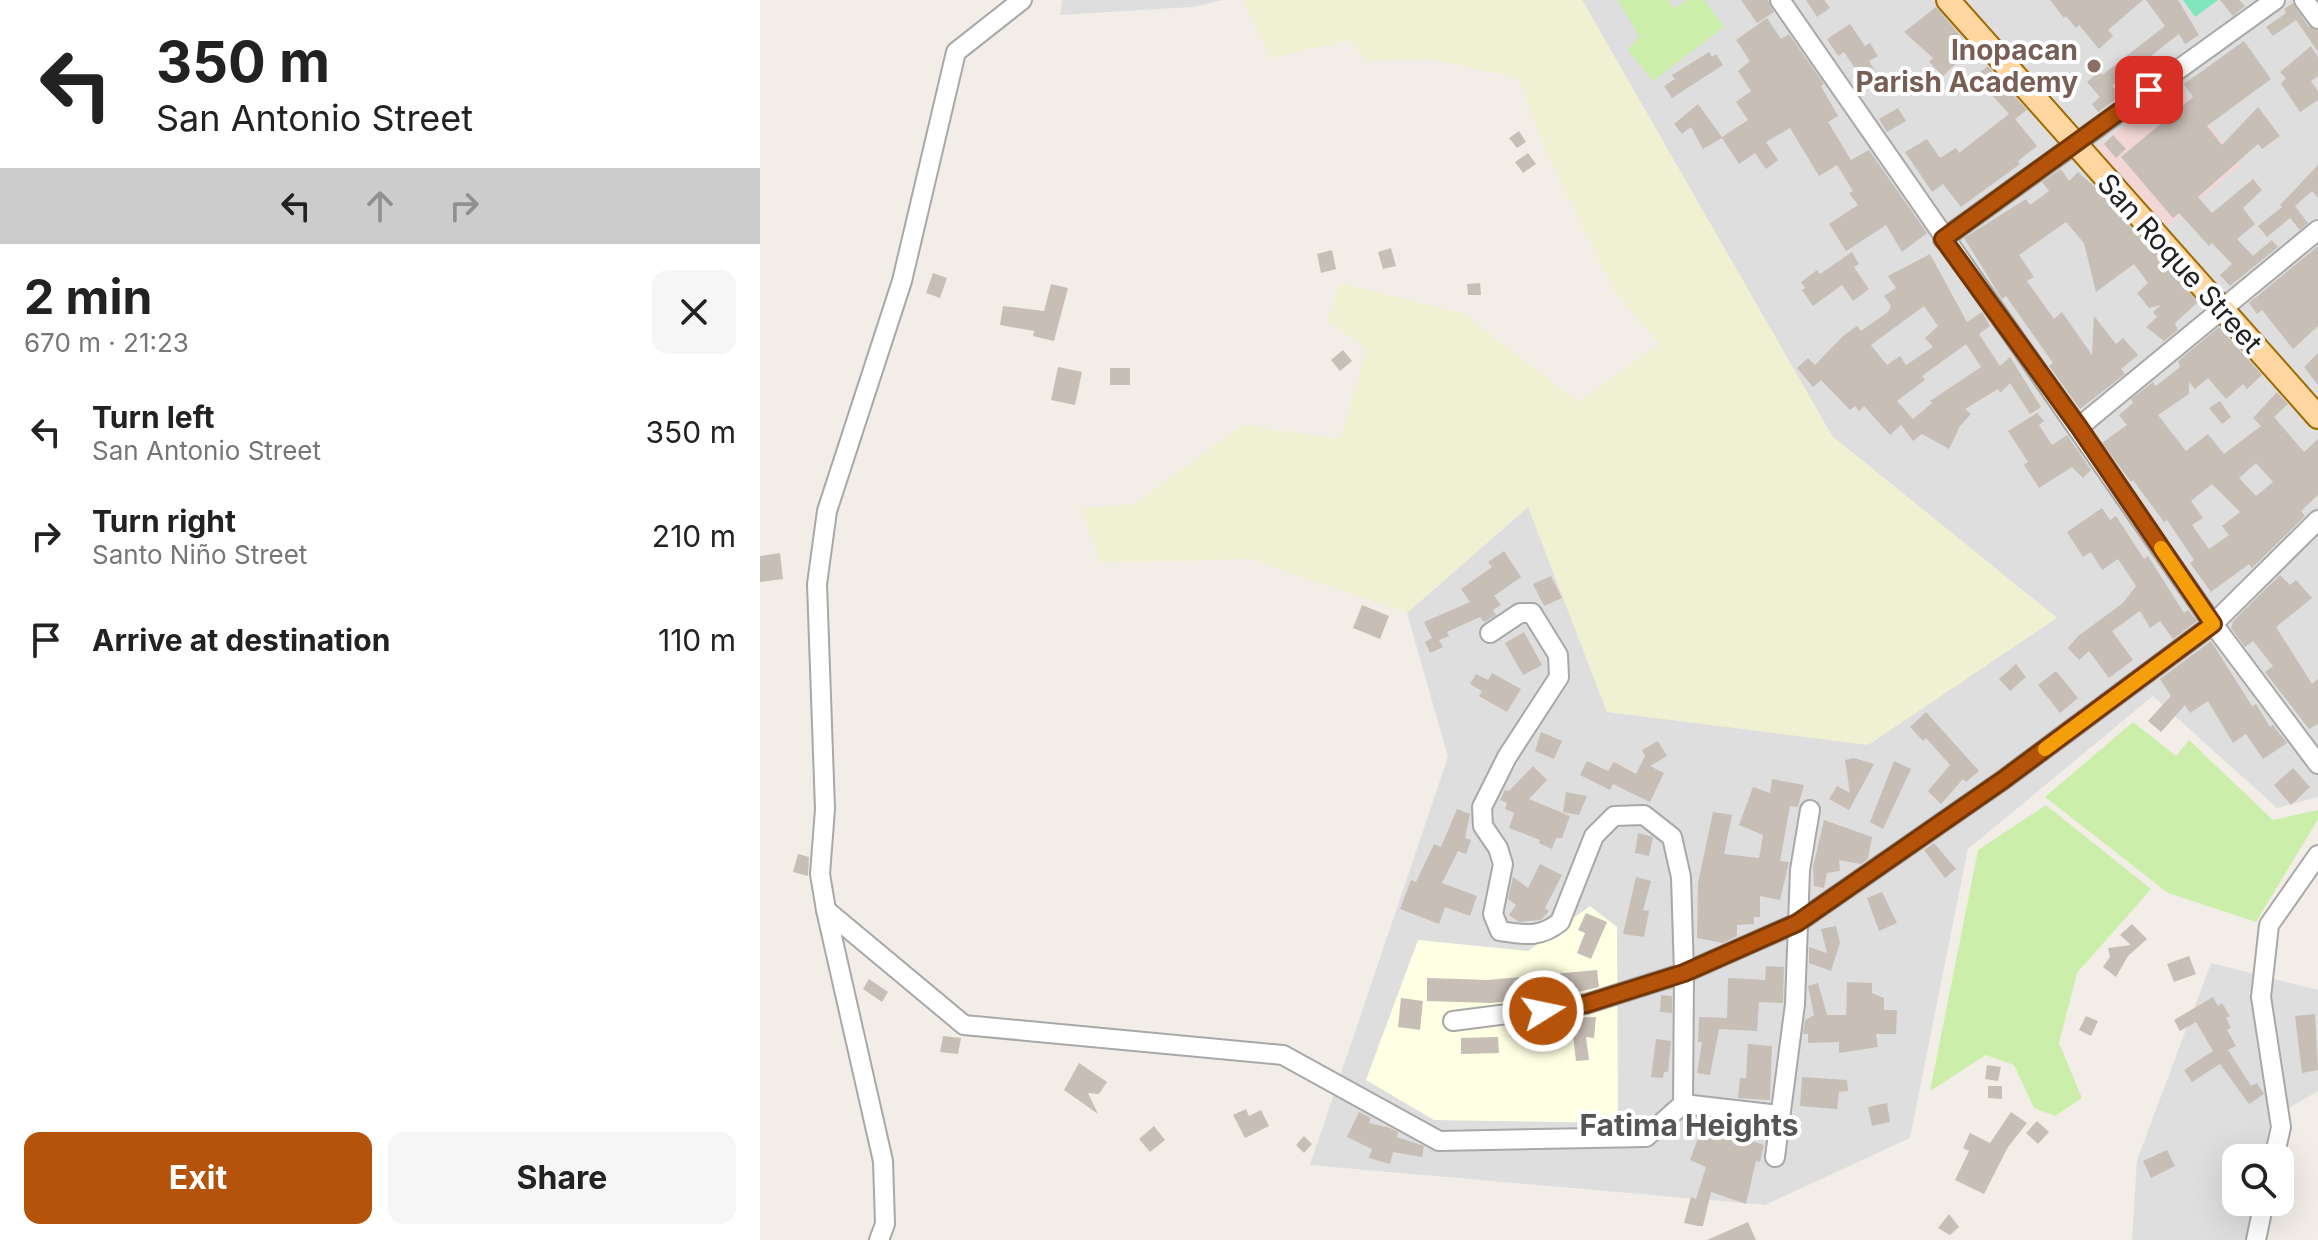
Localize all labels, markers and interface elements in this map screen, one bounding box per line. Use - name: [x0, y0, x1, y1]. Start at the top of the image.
- text: 350 m: [156, 28, 330, 96]
- icon: left: [24, 32, 128, 136]
- place label: Inopacan Parish Academy: [1855, 33, 2078, 99]
- pin: [2115, 56, 2183, 124]
- marker: Inopacan Parish Academy: [2085, 57, 2103, 75]
- icon: arrive: [2127, 68, 2171, 112]
- text: San Antonio Street: [156, 96, 473, 140]
- street label: San Roque Street: [2091, 166, 2269, 360]
- icon: left: [274, 184, 318, 228]
- icon: ahead: [358, 184, 402, 228]
- icon: right: [442, 184, 486, 228]
- text: 2 min: [24, 267, 152, 326]
- button: close: [652, 270, 736, 354]
- text: 670 m · 21:23: [24, 327, 189, 358]
- text: Turn left: [92, 399, 214, 435]
- icon: left: [24, 410, 68, 454]
- text: 350 m: [646, 414, 736, 450]
- text: San Antonio Street: [92, 435, 321, 466]
- text: Turn right: [92, 503, 236, 539]
- icon: right: [24, 514, 68, 558]
- text: 210 m: [652, 518, 736, 554]
- text: Santo Niño Street: [92, 539, 307, 570]
- icon: arrive: [24, 618, 68, 662]
- text: Arrive at destination: [92, 622, 390, 658]
- text: 110 m: [658, 622, 736, 658]
- position arrow: [1501, 969, 1585, 1053]
- district label: Fatima Heights: [1579, 1107, 1799, 1143]
- button: Exit: [24, 1132, 372, 1224]
- button: Share: [388, 1132, 736, 1224]
- map controls: [2222, 1144, 2294, 1216]
- button: search: [2222, 1144, 2294, 1216]

